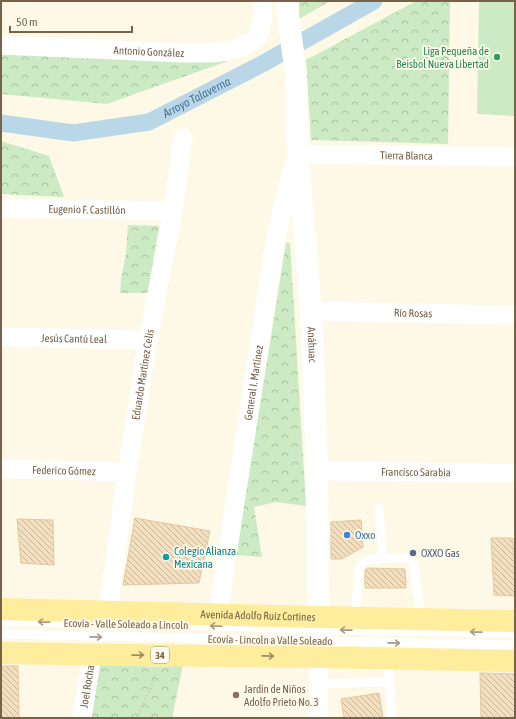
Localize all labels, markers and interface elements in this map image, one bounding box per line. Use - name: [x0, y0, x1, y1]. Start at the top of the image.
- scale bar: [10, 8, 132, 34]
- text: 50 m: [16, 15, 38, 29]
- street label: Antonio González: [113, 44, 184, 59]
- place label: Liga Pequeña de Beisbol Nueva Libertad: [396, 45, 489, 70]
- marker: Liga Pequeña de Beisbol Nueva Libertad: [492, 52, 502, 62]
- water label: Arroyo Talaverna: [159, 74, 233, 121]
- street label: Tierra Blanca: [380, 149, 433, 162]
- street label: Eugenio F. Castillón: [48, 203, 126, 216]
- street label: Río Rosas: [394, 307, 432, 319]
- street label: Anáhuac: [306, 327, 319, 364]
- street label: Eduardo Martínez Celis: [129, 328, 156, 421]
- street label: Jesús Cantú Leal: [41, 332, 107, 345]
- street label: General I. Martínez: [242, 344, 265, 421]
- street label: Federico Gómez: [32, 464, 96, 477]
- street label: Francisco Sarabia: [381, 466, 451, 478]
- place label: Oxxo: [355, 529, 375, 541]
- marker: Oxxo: [342, 530, 352, 540]
- place label: Colegio Alianza Mexicana: [174, 545, 236, 570]
- place label: OXXO Gas: [421, 547, 460, 559]
- marker: OXXO Gas: [408, 548, 418, 558]
- marker: Colegio Alianza Mexicana: [161, 552, 171, 562]
- street label: Avenida Adolfo Ruíz Cortines: [200, 608, 316, 623]
- street label: Ecovía - Valle Soleado a Lincoln: [63, 617, 189, 631]
- one-way arrow: [38, 618, 51, 626]
- one-way arrow: [210, 622, 223, 630]
- one-way arrow: [340, 627, 353, 634]
- one-way arrow: [470, 628, 483, 636]
- one-way arrow: [89, 633, 102, 640]
- street label: Ecovía - Lincoln a Valle Soleado: [207, 633, 333, 647]
- one-way arrow: [387, 639, 400, 647]
- road number: 34: [151, 647, 169, 663]
- one-way arrow: [131, 651, 144, 659]
- one-way arrow: [261, 652, 274, 660]
- street label: Joel Rocha: [78, 664, 96, 709]
- place label: Jardín de Niños Adolfo Prieto No. 3: [244, 683, 319, 708]
- marker: Jardín de Niños Adolfo Prieto No. 3: [231, 690, 241, 700]

